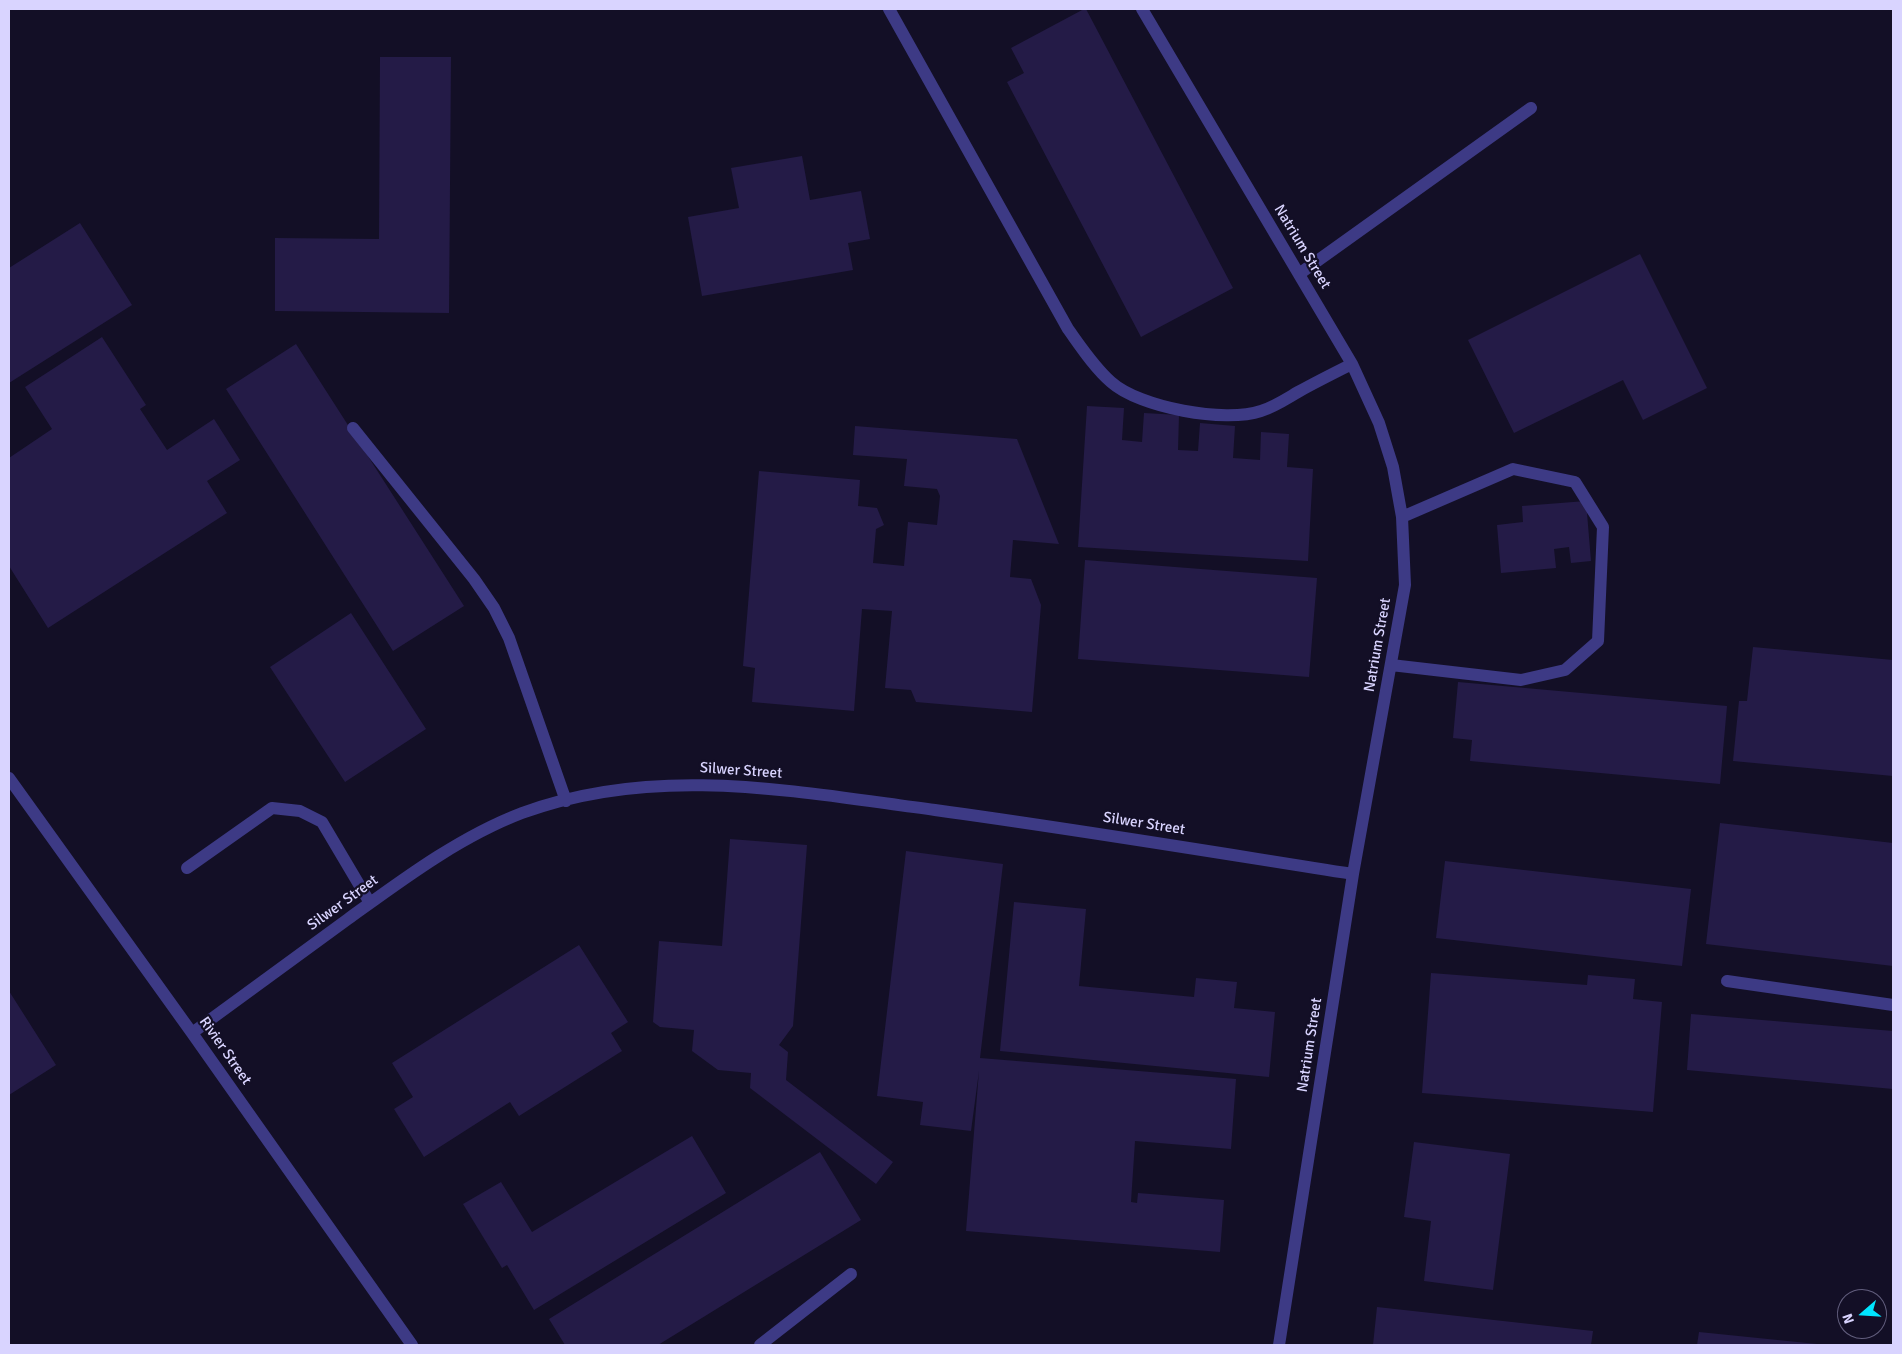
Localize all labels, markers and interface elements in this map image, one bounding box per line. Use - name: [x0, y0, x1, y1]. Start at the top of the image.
- street label: Natrium Street: [1270, 202, 1334, 292]
- street label: Natrium Street: [1361, 597, 1395, 693]
- street label: Silwer Street: [699, 759, 783, 783]
- street label: Silwer Street: [1102, 809, 1186, 839]
- street label: Silwer Street: [304, 871, 382, 935]
- street label: Natrium Street: [1294, 997, 1326, 1093]
- street label: Rivier Street: [195, 1013, 255, 1089]
- north arrow: [1837, 1289, 1887, 1339]
- text: N: [1839, 1311, 1858, 1326]

